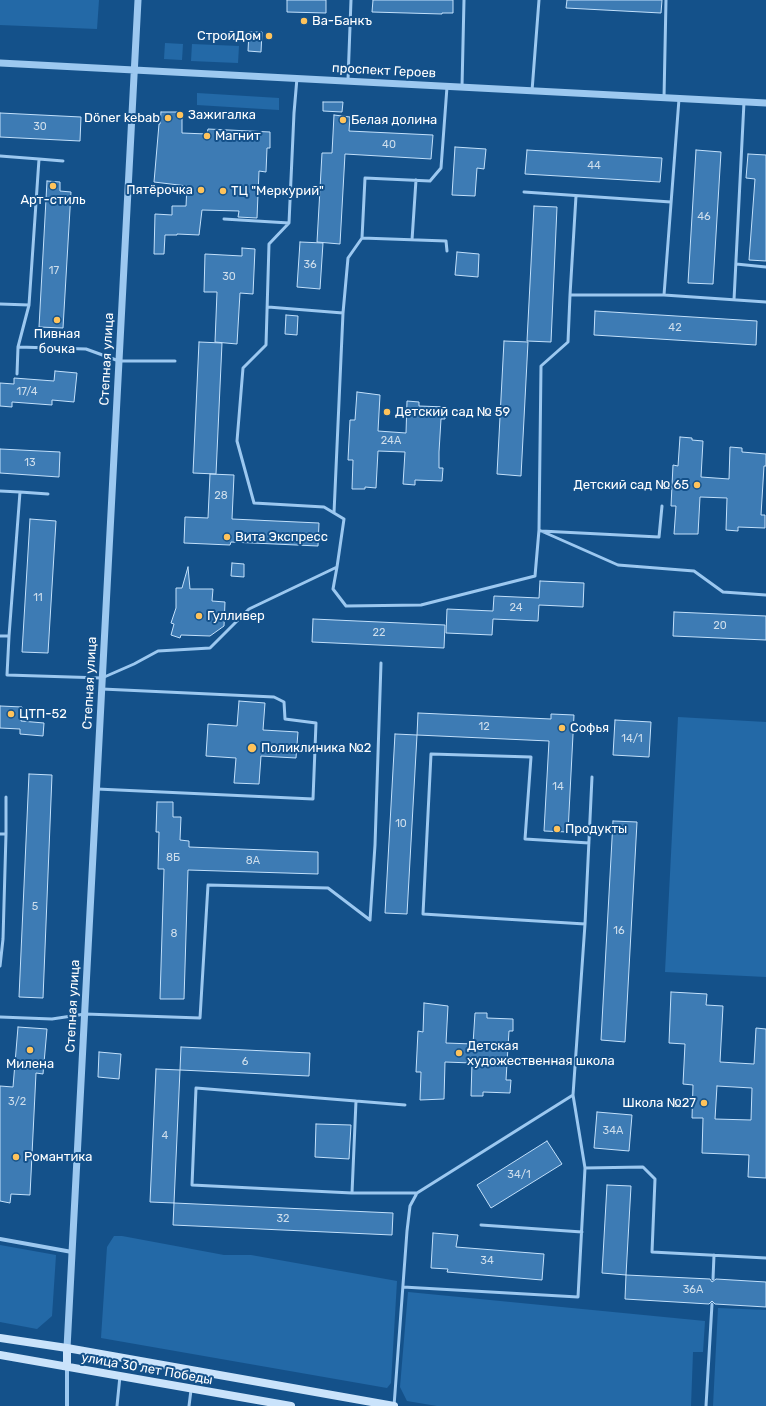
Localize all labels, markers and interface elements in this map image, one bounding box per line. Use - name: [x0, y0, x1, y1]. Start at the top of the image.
- place label: Ва-Банкъ: [312, 13, 372, 29]
- marker: Ва-Банкъ: [299, 16, 309, 26]
- place label: СтройДом: [197, 28, 261, 44]
- marker: СтройДом: [264, 31, 274, 41]
- street label: проспект Героев: [332, 60, 436, 82]
- place label: Зажигалка: [188, 107, 256, 123]
- place label: Döner kebab: [84, 110, 160, 126]
- marker: Зажигалка: [175, 110, 185, 120]
- place label: Белая долина: [351, 112, 437, 128]
- marker: Döner kebab: [163, 113, 173, 123]
- marker: Белая долина: [338, 115, 348, 125]
- house number: 30: [33, 120, 47, 134]
- place label: Магнит: [215, 128, 261, 144]
- marker: Магнит: [202, 131, 212, 141]
- house number: 40: [382, 138, 396, 152]
- house number: 44: [587, 159, 601, 173]
- marker: Арт-стиль: [48, 181, 58, 191]
- place label: Пятёрочка: [126, 182, 193, 198]
- place label: ТЦ "Меркурий": [231, 183, 324, 199]
- marker: Пятёрочка: [196, 185, 206, 195]
- marker: ТЦ "Меркурий": [218, 186, 228, 196]
- place label: Арт-стиль: [20, 192, 86, 208]
- house number: 46: [697, 210, 711, 224]
- house number: 36: [303, 258, 317, 272]
- house number: 17: [49, 264, 59, 278]
- house number: 30: [222, 270, 236, 284]
- street label: Степная улица: [97, 312, 117, 406]
- marker: Пивная бочка: [52, 315, 62, 325]
- house number: 42: [668, 321, 682, 335]
- place label: Пивная бочка: [34, 326, 80, 357]
- house number: 17/4: [16, 385, 38, 399]
- place label: Детский сад № 59: [395, 404, 510, 420]
- marker: Детский сад № 59: [382, 407, 392, 417]
- house number: 24А: [381, 434, 401, 448]
- house number: 13: [24, 456, 36, 470]
- place label: Детский сад № 65: [574, 477, 689, 493]
- marker: Детский сад № 65: [692, 480, 702, 490]
- house number: 28: [214, 489, 228, 503]
- place label: Вита Экспресс: [235, 529, 328, 545]
- marker: Вита Экспресс: [222, 532, 232, 542]
- house number: 11: [33, 591, 43, 605]
- house number: 24: [509, 601, 523, 615]
- place label: Гулливер: [207, 608, 265, 624]
- marker: Гулливер: [194, 611, 204, 621]
- house number: 20: [713, 619, 727, 633]
- house number: 22: [373, 626, 385, 640]
- street label: Степная улица: [80, 636, 100, 730]
- place label: ЦТП-52: [19, 706, 67, 722]
- marker: ЦТП-52: [6, 709, 16, 719]
- house number: 12: [478, 720, 490, 734]
- place label: Софья: [570, 720, 609, 736]
- marker: Софья: [557, 723, 567, 733]
- house number: 14/1: [621, 732, 643, 746]
- place label: Поликлиника №2: [261, 740, 371, 756]
- marker: Поликлиника №2: [246, 742, 258, 754]
- house number: 14: [552, 780, 564, 794]
- house number: 10: [395, 817, 407, 831]
- place label: Продукты: [565, 821, 627, 837]
- marker: Продукты: [552, 824, 562, 834]
- house number: 8Б: [166, 851, 180, 865]
- house number: 8А: [246, 854, 260, 868]
- house number: 5: [32, 900, 38, 914]
- house number: 16: [613, 924, 625, 938]
- house number: 8: [171, 927, 177, 941]
- street label: Степная улица: [63, 959, 83, 1053]
- place label: Детская художественная школа: [467, 1038, 615, 1069]
- marker: Милена: [25, 1045, 35, 1055]
- marker: Детская художественная школа: [454, 1048, 464, 1058]
- house number: 6: [242, 1055, 248, 1069]
- place label: Милена: [6, 1056, 54, 1072]
- house number: 3/2: [8, 1095, 26, 1109]
- place label: Школа №27: [622, 1095, 696, 1111]
- marker: Школа №27: [699, 1098, 709, 1108]
- house number: 34А: [603, 1124, 623, 1138]
- house number: 4: [162, 1129, 168, 1143]
- place label: Романтика: [24, 1149, 92, 1165]
- marker: Романтика: [11, 1152, 21, 1162]
- house number: 34/1: [507, 1168, 531, 1182]
- house number: 32: [276, 1212, 290, 1226]
- house number: 34: [480, 1254, 494, 1268]
- house number: 36А: [683, 1283, 703, 1297]
- street label: улица 30 лет Победы: [80, 1350, 214, 1388]

